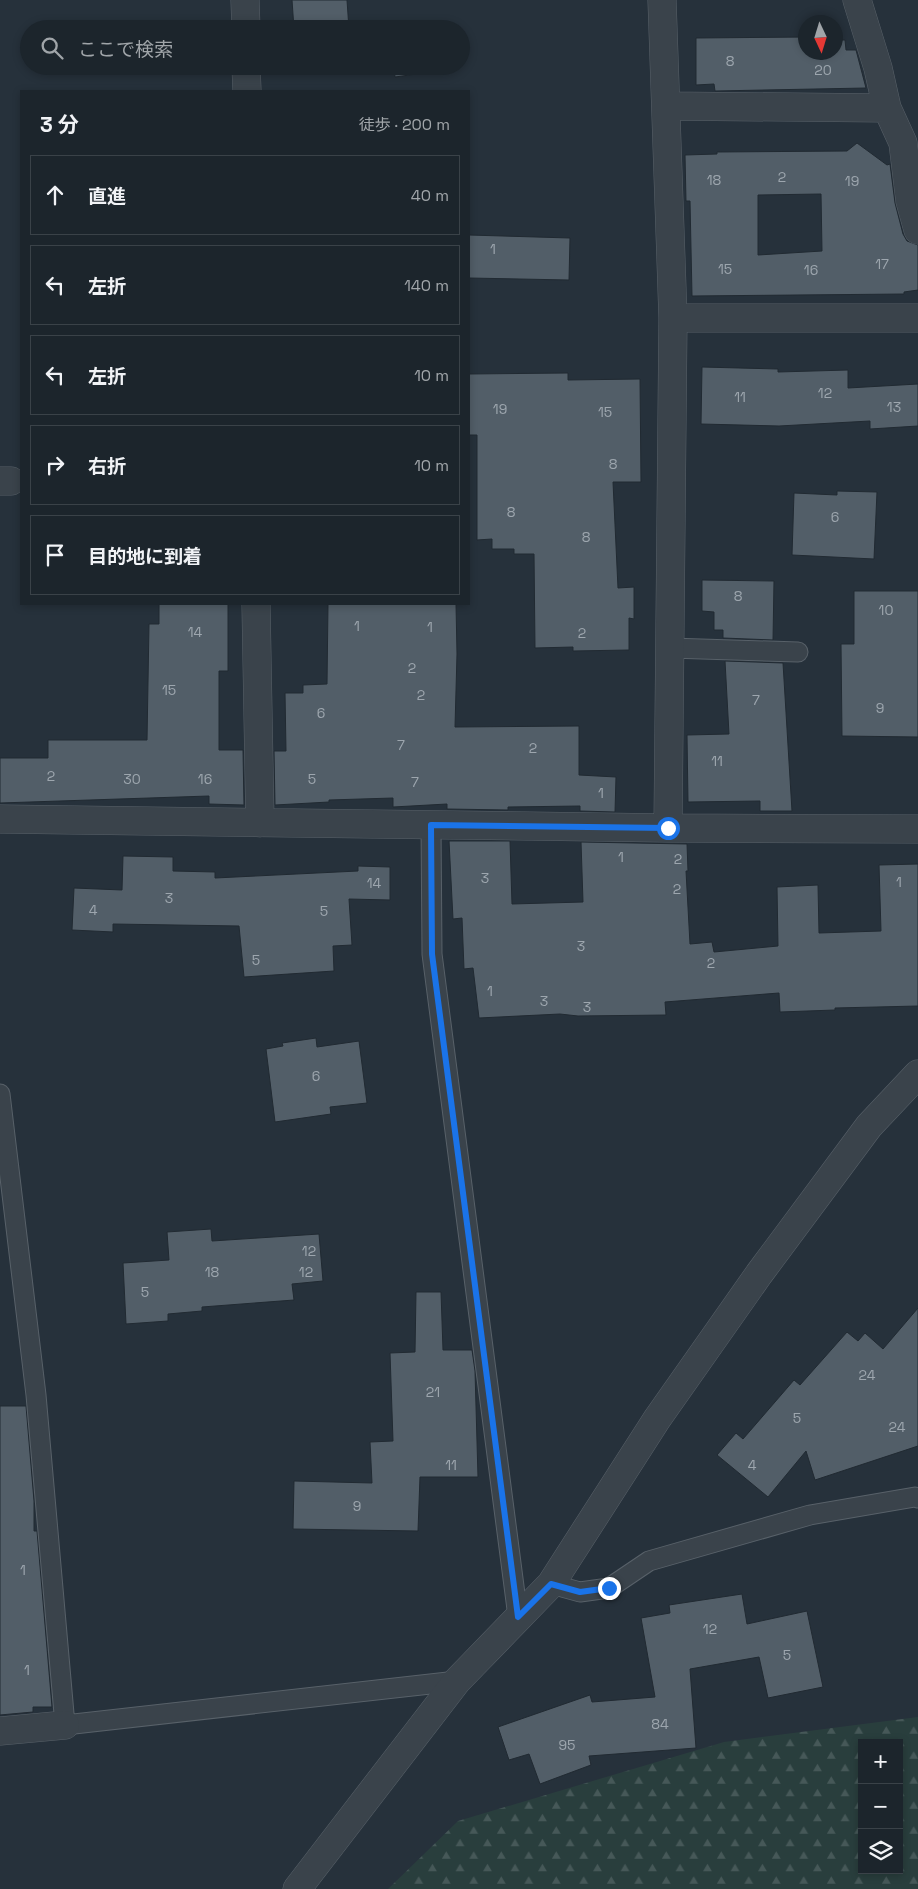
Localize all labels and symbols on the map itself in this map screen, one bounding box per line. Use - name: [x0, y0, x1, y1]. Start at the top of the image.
- north arrow: [798, 15, 843, 60]
- house number: 8: [726, 52, 735, 70]
- house number: 20: [814, 61, 832, 79]
- house number: 2: [778, 168, 786, 186]
- house number: 18: [707, 171, 722, 189]
- house number: 19: [845, 172, 859, 190]
- house number: 1: [490, 240, 496, 258]
- house number: 17: [875, 255, 889, 273]
- house number: 15: [718, 260, 732, 278]
- house number: 16: [804, 261, 818, 279]
- house number: 12: [818, 384, 832, 402]
- house number: 11: [734, 388, 746, 406]
- house number: 13: [887, 398, 901, 416]
- house number: 19: [493, 400, 507, 418]
- house number: 15: [598, 403, 612, 421]
- house number: 8: [609, 455, 618, 473]
- house number: 8: [507, 503, 516, 521]
- house number: 6: [831, 508, 839, 526]
- house number: 8: [582, 528, 591, 546]
- house number: 8: [734, 587, 743, 605]
- house number: 10: [879, 601, 893, 619]
- house number: 1: [354, 617, 360, 635]
- house number: 1: [427, 618, 433, 636]
- house number: 14: [188, 623, 203, 641]
- house number: 2: [578, 624, 586, 642]
- house number: 2: [408, 659, 416, 677]
- house number: 15: [162, 681, 176, 699]
- house number: 2: [417, 686, 425, 704]
- house number: 7: [752, 691, 760, 709]
- house number: 9: [876, 699, 884, 717]
- house number: 6: [317, 704, 325, 722]
- house number: 7: [397, 736, 405, 754]
- house number: 2: [529, 739, 537, 757]
- house number: 11: [711, 752, 723, 770]
- house number: 2: [47, 767, 55, 785]
- house number: 30: [123, 770, 141, 788]
- house number: 16: [198, 770, 212, 788]
- house number: 5: [308, 770, 316, 788]
- house number: 7: [411, 773, 419, 791]
- house number: 1: [598, 784, 604, 802]
- route start: [657, 817, 680, 840]
- house number: 1: [618, 848, 624, 866]
- house number: 2: [674, 850, 682, 868]
- house number: 3: [481, 869, 489, 887]
- house number: 1: [896, 873, 902, 891]
- house number: 14: [367, 874, 382, 892]
- house number: 2: [673, 880, 681, 898]
- house number: 3: [165, 889, 173, 907]
- house number: 4: [89, 901, 98, 919]
- house number: 5: [320, 902, 328, 920]
- house number: 3: [577, 937, 585, 955]
- house number: 5: [252, 951, 260, 969]
- house number: 2: [707, 954, 715, 972]
- house number: 1: [487, 982, 493, 1000]
- house number: 3: [540, 992, 548, 1010]
- house number: 3: [583, 998, 591, 1016]
- house number: 6: [312, 1067, 320, 1085]
- house number: 12: [302, 1242, 316, 1260]
- house number: 18: [205, 1263, 220, 1281]
- house number: 12: [299, 1263, 313, 1281]
- house number: 5: [141, 1283, 149, 1301]
- house number: 24: [859, 1366, 876, 1384]
- house number: 21: [426, 1383, 440, 1401]
- house number: 5: [793, 1409, 801, 1427]
- house number: 24: [889, 1418, 906, 1436]
- house number: 11: [445, 1456, 457, 1474]
- house number: 4: [748, 1456, 757, 1474]
- house number: 9: [353, 1497, 361, 1515]
- house number: 1: [20, 1561, 26, 1579]
- route end: [598, 1577, 621, 1600]
- house number: 12: [703, 1620, 717, 1638]
- house number: 5: [783, 1646, 791, 1664]
- house number: 1: [24, 1661, 30, 1679]
- house number: 84: [651, 1715, 669, 1733]
- house number: 95: [559, 1736, 575, 1754]

